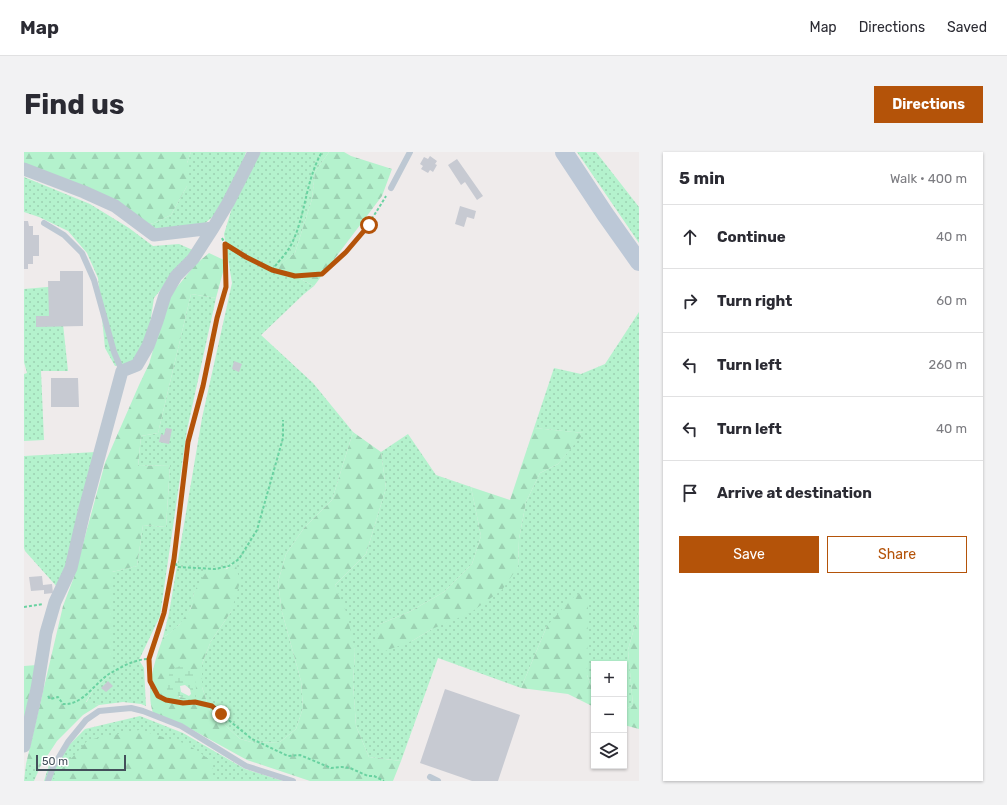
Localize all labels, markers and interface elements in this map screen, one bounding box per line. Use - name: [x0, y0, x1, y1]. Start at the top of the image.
- text: Map: [20, 16, 59, 39]
- text: Map: [810, 19, 837, 36]
- text: Directions: [859, 19, 925, 36]
- text: Saved: [947, 19, 987, 36]
- button: Directions: [874, 86, 983, 123]
- text: Find us: [24, 88, 124, 121]
- text: 5 min: [679, 168, 725, 188]
- text: Walk · 400 m: [890, 171, 967, 186]
- route start: [360, 216, 378, 234]
- icon: ahead: [679, 226, 701, 248]
- text: Continue: [717, 228, 786, 246]
- text: 40 m: [936, 229, 967, 244]
- icon: right: [679, 290, 701, 312]
- text: Turn right: [717, 292, 792, 310]
- text: 60 m: [936, 293, 967, 308]
- icon: left: [679, 354, 701, 376]
- text: Turn left: [717, 356, 782, 374]
- text: 260 m: [929, 357, 967, 372]
- icon: left: [679, 418, 701, 440]
- text: Turn left: [717, 420, 782, 438]
- text: 40 m: [936, 421, 967, 436]
- icon: arrive: [679, 482, 701, 504]
- text: Arrive at destination: [717, 484, 872, 502]
- button: Save: [679, 536, 819, 573]
- button: Share: [827, 536, 967, 573]
- map controls: [591, 661, 627, 769]
- button: +: [591, 661, 627, 697]
- button: −: [591, 697, 627, 733]
- route end: [212, 705, 230, 723]
- button: layers: [591, 733, 627, 769]
- scale bar: [36, 753, 126, 772]
- text: 50 m: [42, 755, 68, 768]

